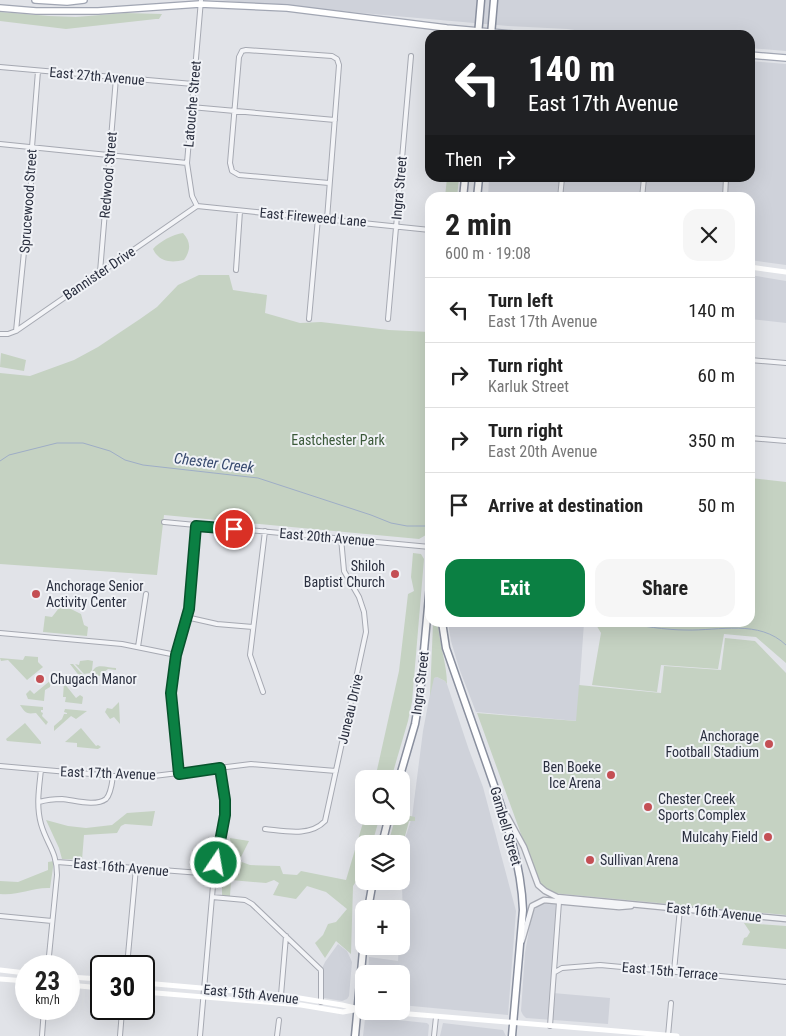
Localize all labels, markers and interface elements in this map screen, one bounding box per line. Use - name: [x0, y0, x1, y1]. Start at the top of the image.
- text: 140 m: [528, 49, 615, 90]
- icon: left: [445, 50, 510, 115]
- street label: Latouche Street: [180, 60, 204, 148]
- street label: East 27th Avenue: [49, 64, 146, 88]
- text: East 17th Avenue: [528, 91, 678, 116]
- street label: Redwood Street: [96, 131, 120, 219]
- icon: right: [492, 145, 520, 173]
- street label: Sprucewood Street: [16, 148, 40, 254]
- text: Then: [445, 148, 482, 171]
- street label: Ingra Street: [388, 155, 410, 221]
- street label: East Fireweed Lane: [259, 204, 367, 230]
- text: 2 min: [445, 207, 512, 242]
- button: close: [683, 209, 735, 261]
- street label: Bannister Drive: [60, 243, 138, 303]
- text: 600 m · 19:08: [445, 244, 531, 263]
- text: Turn left: [488, 289, 553, 312]
- icon: left: [445, 296, 473, 324]
- text: 140 m: [688, 299, 735, 322]
- text: East 17th Avenue: [488, 312, 597, 331]
- text: Turn right: [488, 354, 563, 377]
- icon: right: [445, 361, 473, 389]
- text: 60 m: [698, 364, 735, 387]
- text: Karluk Street: [488, 377, 569, 396]
- text: Turn right: [488, 419, 563, 442]
- icon: right: [445, 426, 473, 454]
- text: 350 m: [688, 429, 735, 452]
- park label: Eastchester Park: [291, 432, 385, 448]
- text: East 20th Avenue: [488, 442, 597, 461]
- water label: Chester Creek: [173, 449, 255, 477]
- icon: arrive: [445, 491, 473, 519]
- text: Arrive at destination: [488, 494, 643, 517]
- text: 50 m: [698, 494, 735, 517]
- pin: [213, 508, 255, 550]
- icon: arrive: [220, 515, 248, 543]
- street label: East 20th Avenue: [279, 525, 376, 549]
- place label: Shiloh Baptist Church: [304, 558, 385, 590]
- button: Exit: [445, 559, 585, 617]
- button: Share: [595, 559, 735, 617]
- marker: Shiloh Baptist Church: [389, 568, 401, 580]
- place label: Anchorage Senior Activity Center: [46, 578, 144, 610]
- marker: Anchorage Senior Activity Center: [30, 588, 42, 600]
- street label: Ingra Street: [408, 650, 432, 716]
- place label: Chugach Manor: [50, 671, 137, 687]
- street label: Juneau Drive: [334, 672, 366, 746]
- marker: Chugach Manor: [34, 673, 46, 685]
- place label: Anchorage Football Stadium: [665, 728, 759, 760]
- marker: Anchorage Football Stadium: [763, 738, 775, 750]
- place label: Ben Boeke Ice Arena: [543, 759, 601, 791]
- street label: East 17th Avenue: [60, 763, 157, 783]
- marker: Ben Boeke Ice Arena: [605, 769, 617, 781]
- map controls: [355, 770, 410, 1020]
- button: search: [355, 770, 410, 825]
- street label: Gambell Street: [487, 785, 525, 867]
- place label: Chester Creek Sports Complex: [658, 791, 746, 823]
- marker: Chester Creek Sports Complex: [642, 801, 654, 813]
- place label: Mulcahy Field: [682, 829, 758, 845]
- marker: Mulcahy Field: [762, 831, 774, 843]
- button: layers: [355, 835, 410, 890]
- position arrow: [189, 836, 241, 888]
- place label: Sullivan Arena: [600, 852, 679, 868]
- marker: Sullivan Arena: [584, 854, 596, 866]
- street label: East 16th Avenue: [73, 855, 170, 879]
- street label: East 16th Avenue: [666, 899, 763, 925]
- button: +: [355, 900, 410, 955]
- speed limit sign: 30: [90, 955, 155, 1020]
- street label: East 15th Terrace: [621, 959, 719, 983]
- button: −: [355, 965, 410, 1020]
- text: 23: [35, 967, 60, 996]
- street label: East 15th Avenue: [203, 981, 300, 1007]
- text: km/h: [35, 993, 60, 1007]

